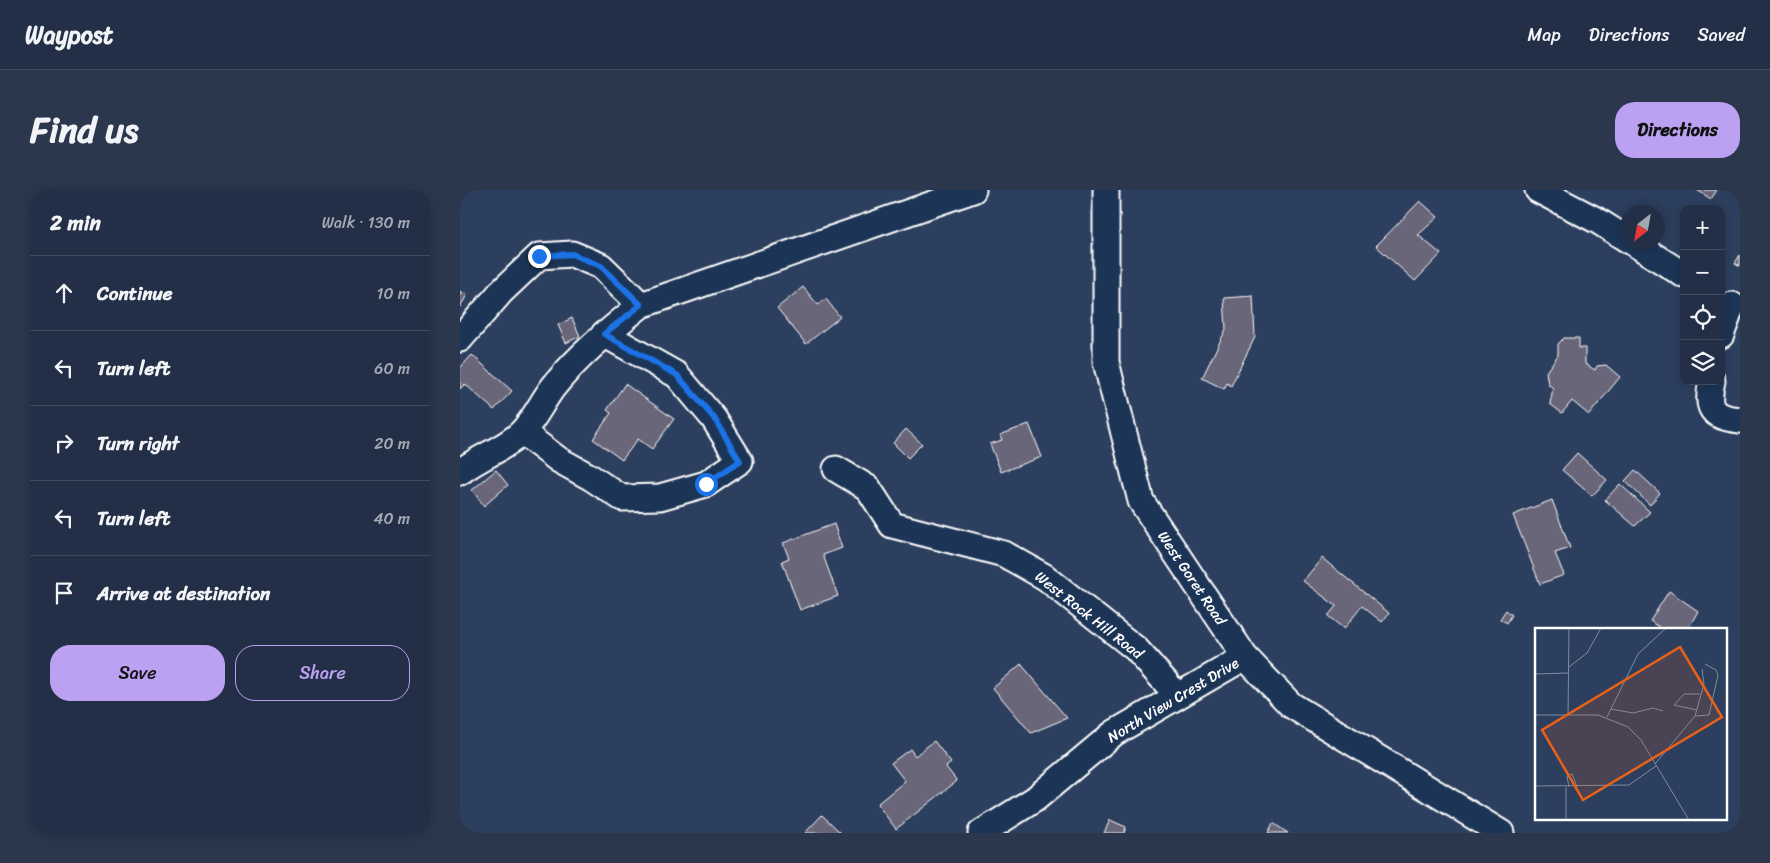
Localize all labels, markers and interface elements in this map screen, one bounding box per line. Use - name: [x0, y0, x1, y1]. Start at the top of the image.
- text: Waypost: [25, 14, 113, 56]
- text: Map: [1528, 19, 1561, 51]
- text: Directions: [1589, 19, 1670, 51]
- text: Saved: [1698, 19, 1745, 51]
- text: Find us: [30, 99, 138, 161]
- button: Directions: [1615, 102, 1740, 158]
- text: 2 min: [50, 204, 101, 242]
- north arrow: [1620, 205, 1665, 250]
- map controls: [1680, 205, 1725, 385]
- button: +: [1680, 205, 1725, 250]
- text: Walk · 130 m: [322, 208, 410, 237]
- route end: [528, 245, 551, 268]
- button: −: [1680, 250, 1725, 295]
- text: Continue: [97, 277, 173, 310]
- icon: ahead: [50, 279, 78, 307]
- text: 10 m: [377, 279, 410, 308]
- button: locate: [1680, 295, 1725, 340]
- button: layers: [1680, 340, 1725, 385]
- text: Turn left: [97, 352, 170, 385]
- icon: left: [50, 354, 78, 382]
- text: 60 m: [374, 354, 410, 383]
- text: Turn right: [97, 427, 179, 460]
- icon: right: [50, 429, 78, 457]
- text: 20 m: [374, 429, 410, 458]
- route start: [695, 473, 718, 496]
- text: Turn left: [97, 502, 170, 535]
- icon: left: [50, 504, 78, 532]
- text: 40 m: [373, 504, 410, 533]
- street label: West Goret Road: [1151, 525, 1234, 632]
- street label: West Rock Hill Road: [1029, 564, 1150, 667]
- text: Arrive at destination: [97, 577, 270, 610]
- icon: arrive: [50, 579, 78, 607]
- inset map: [1535, 628, 1728, 820]
- button: Save: [50, 645, 225, 701]
- button: Share: [235, 645, 410, 701]
- street label: North View Crest Drive: [1102, 650, 1244, 750]

